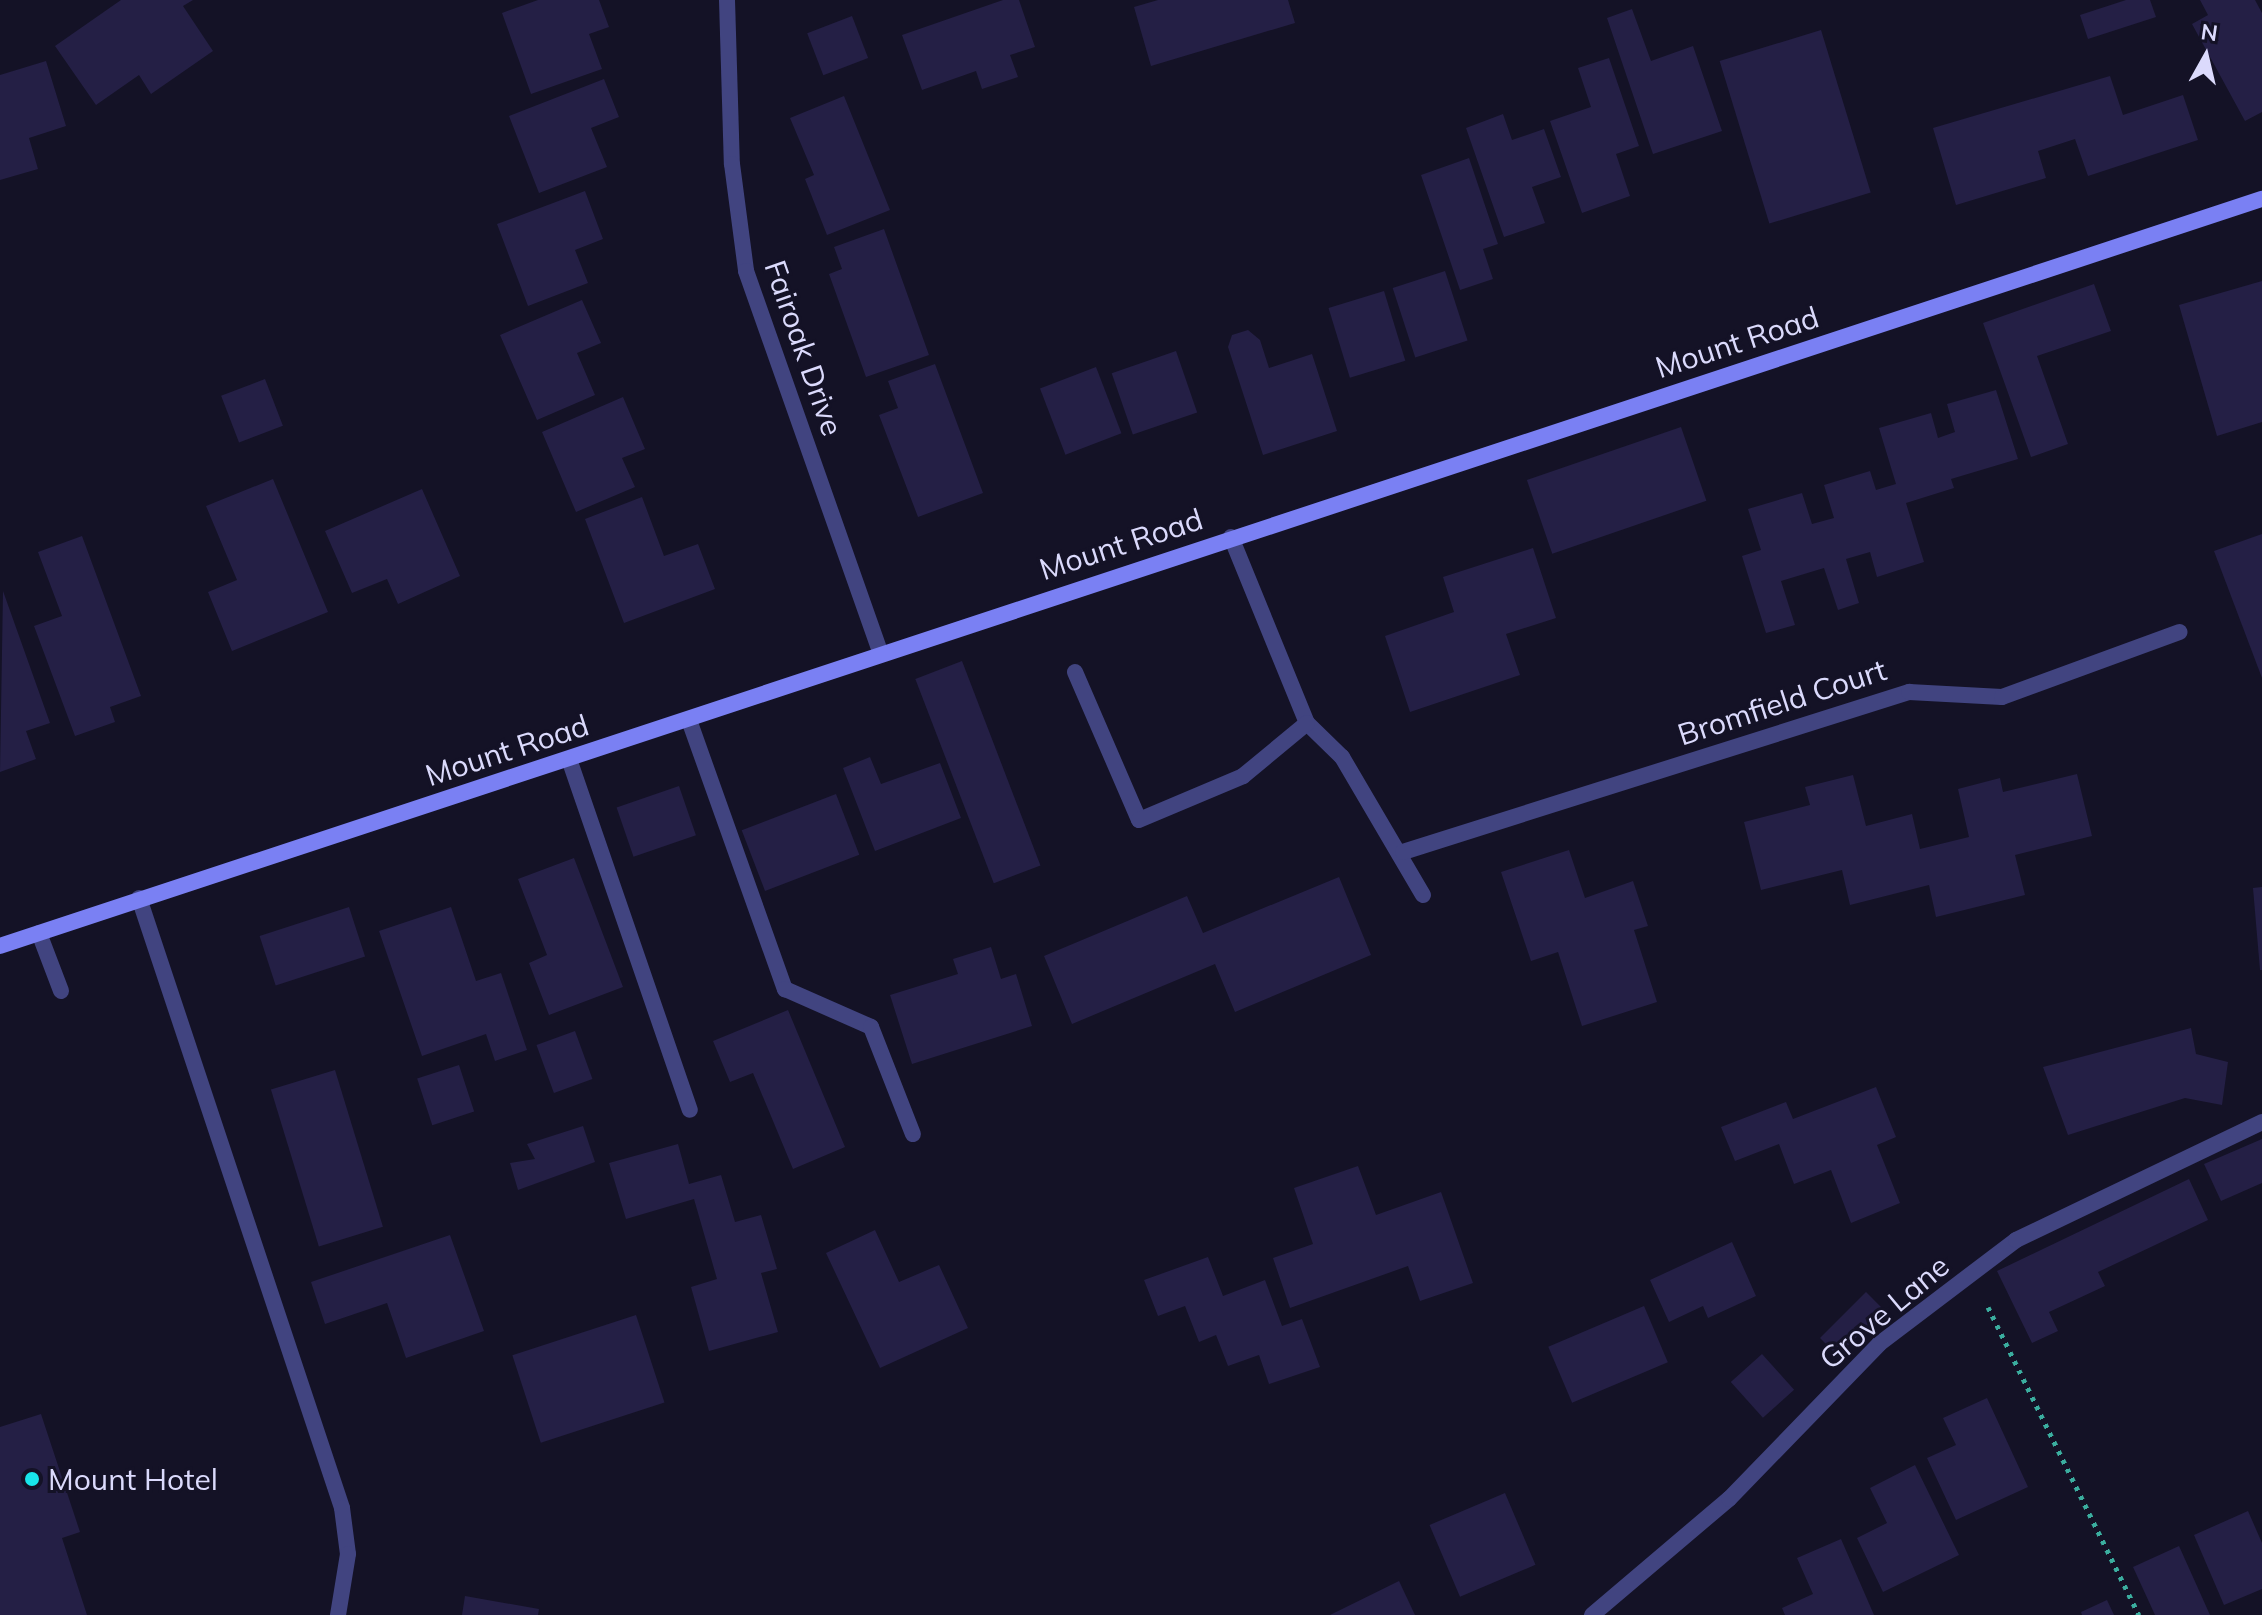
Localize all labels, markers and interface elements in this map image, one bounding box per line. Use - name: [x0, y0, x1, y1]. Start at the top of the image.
- north arrow: [2166, 16, 2246, 96]
- text: N: [2199, 17, 2220, 47]
- street label: Fairoak Drive: [757, 256, 851, 440]
- street label: Mount Road: [1651, 299, 1823, 385]
- street label: Mount Road: [1035, 501, 1207, 587]
- street label: Bromfield Court: [1673, 651, 1891, 753]
- street label: Mount Road: [421, 707, 593, 793]
- street label: Grove Lane: [1812, 1248, 1956, 1376]
- place label: Mount Hotel: [48, 1461, 218, 1497]
- marker: Mount Hotel: [23, 1470, 41, 1488]

